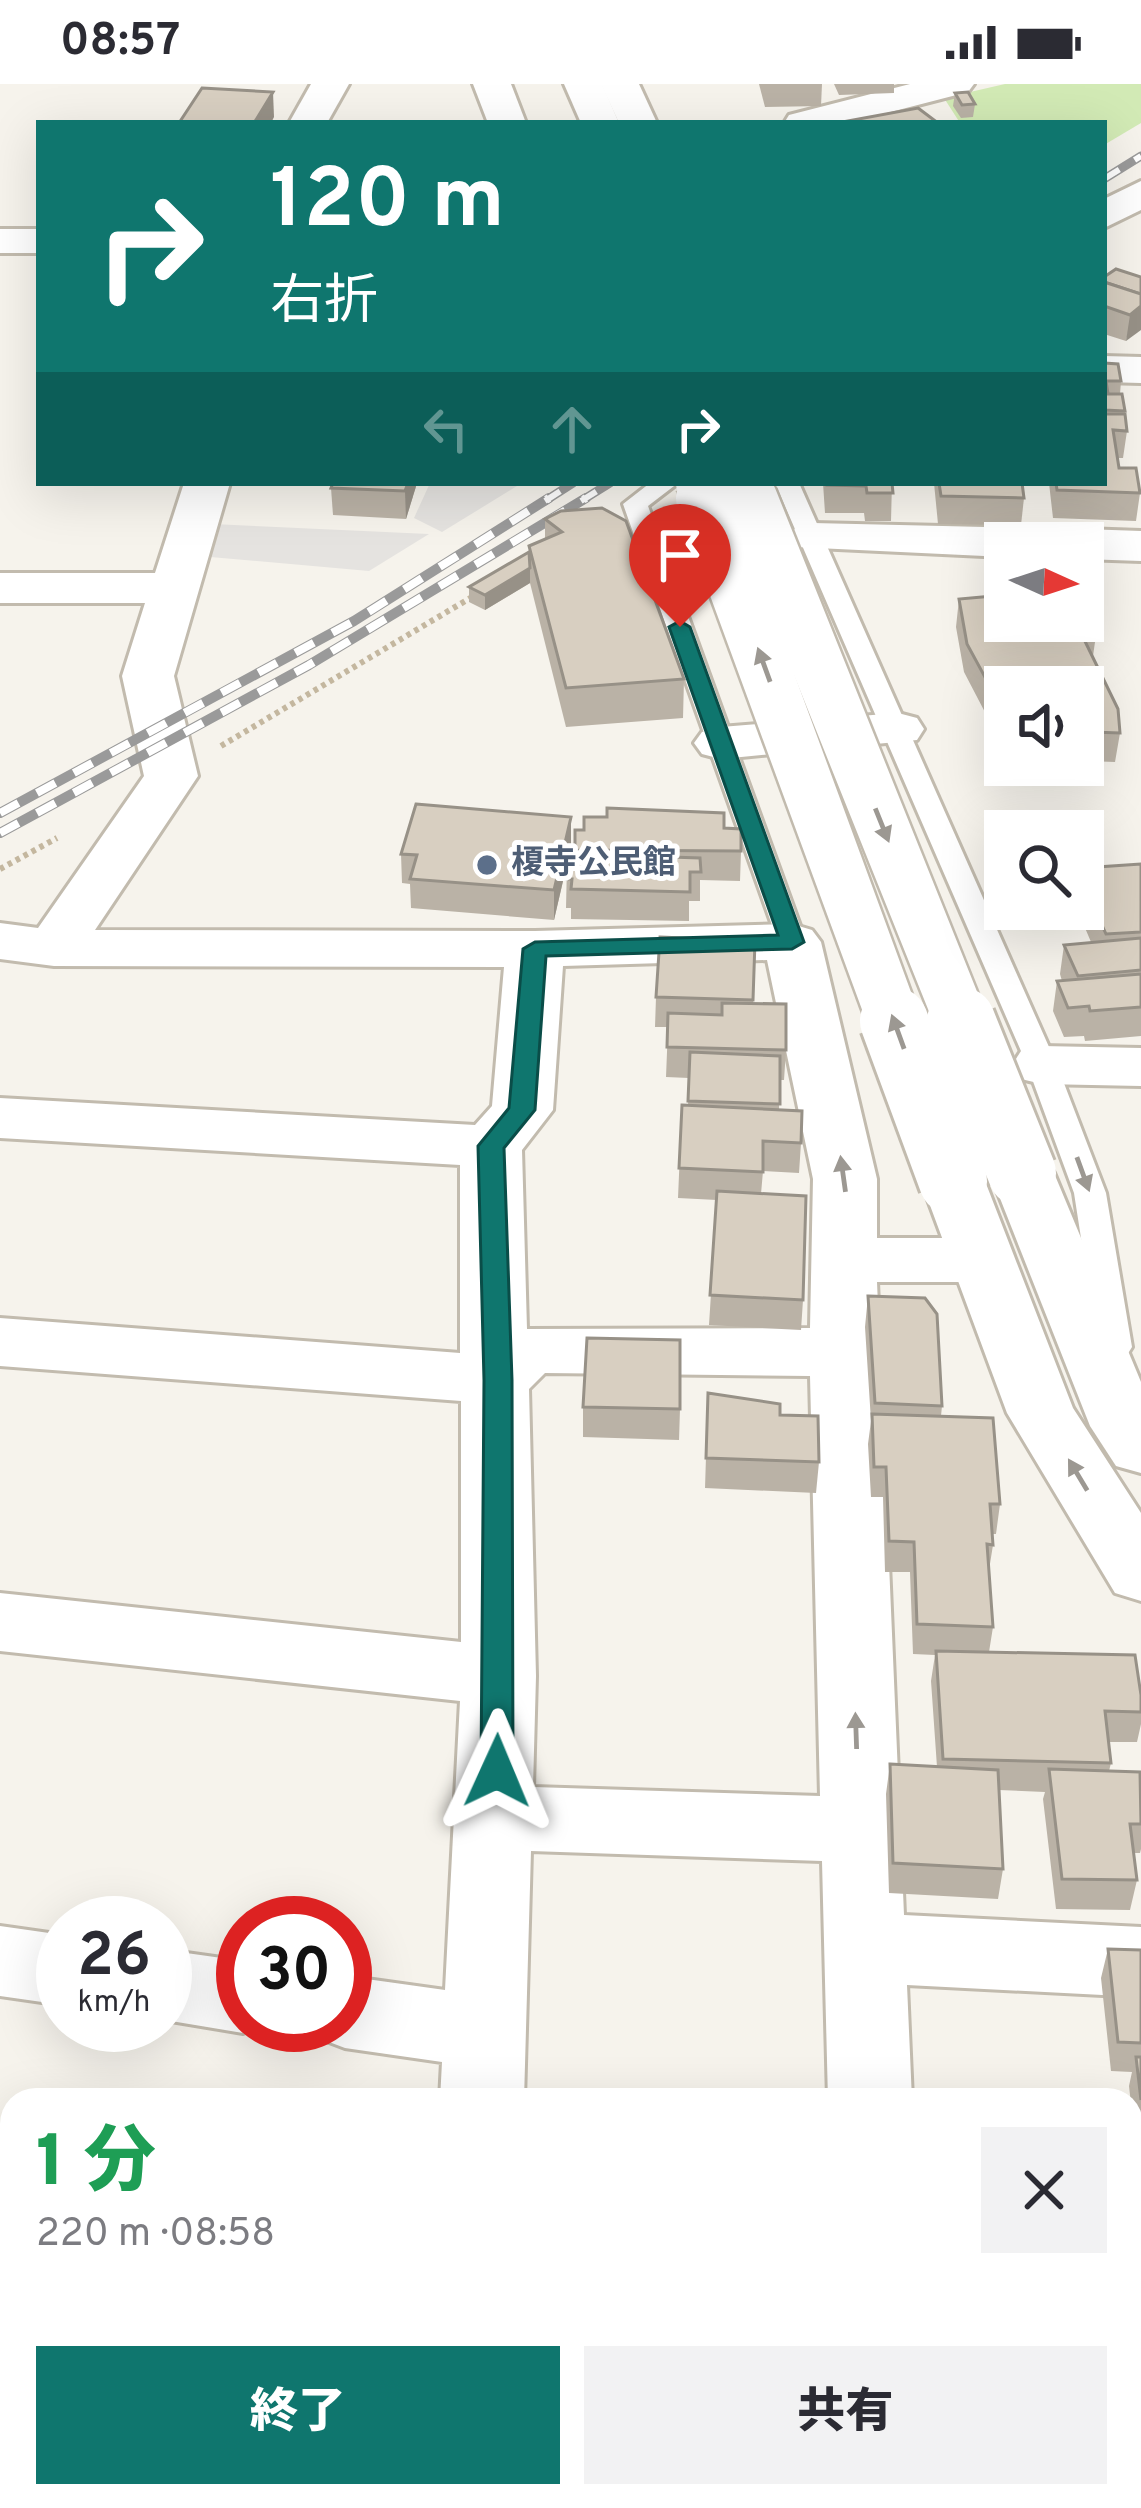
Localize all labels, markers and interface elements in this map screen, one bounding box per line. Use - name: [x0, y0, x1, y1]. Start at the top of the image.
- text: 08:57: [60, 14, 181, 71]
- text: 120 m: [270, 151, 505, 257]
- icon: right: [72, 168, 228, 324]
- text: 右折: [270, 270, 378, 339]
- icon: left: [413, 396, 479, 462]
- icon: ahead: [539, 396, 605, 462]
- icon: right: [665, 396, 731, 462]
- pin: [629, 504, 731, 627]
- icon: arrive: [647, 522, 713, 588]
- north arrow: [984, 522, 1104, 642]
- map controls: [984, 522, 1104, 930]
- one-way arrow: [754, 647, 772, 683]
- button: sound: [984, 666, 1104, 786]
- one-way arrow: [873, 808, 892, 844]
- button: search: [984, 810, 1104, 930]
- place label: 榎寺公民館: [511, 844, 676, 886]
- marker: 榎寺公民館: [474, 852, 500, 878]
- one-way arrow: [888, 1013, 906, 1049]
- one-way arrow: [833, 1155, 852, 1192]
- one-way arrow: [1075, 1157, 1093, 1193]
- one-way arrow: [1068, 1458, 1089, 1492]
- position arrow: [434, 1708, 560, 1834]
- one-way arrow: [846, 1711, 865, 1749]
- speed limit sign: 30: [216, 1896, 372, 2052]
- text: 26: [77, 1921, 151, 1997]
- text: km/h: [78, 1985, 150, 2022]
- text: 1 分: [36, 2120, 156, 2212]
- button: close: [981, 2127, 1107, 2253]
- text: 220 m · 08:58: [36, 2211, 275, 2260]
- button: 終了: [36, 2346, 560, 2484]
- button: 共有: [584, 2346, 1107, 2484]

